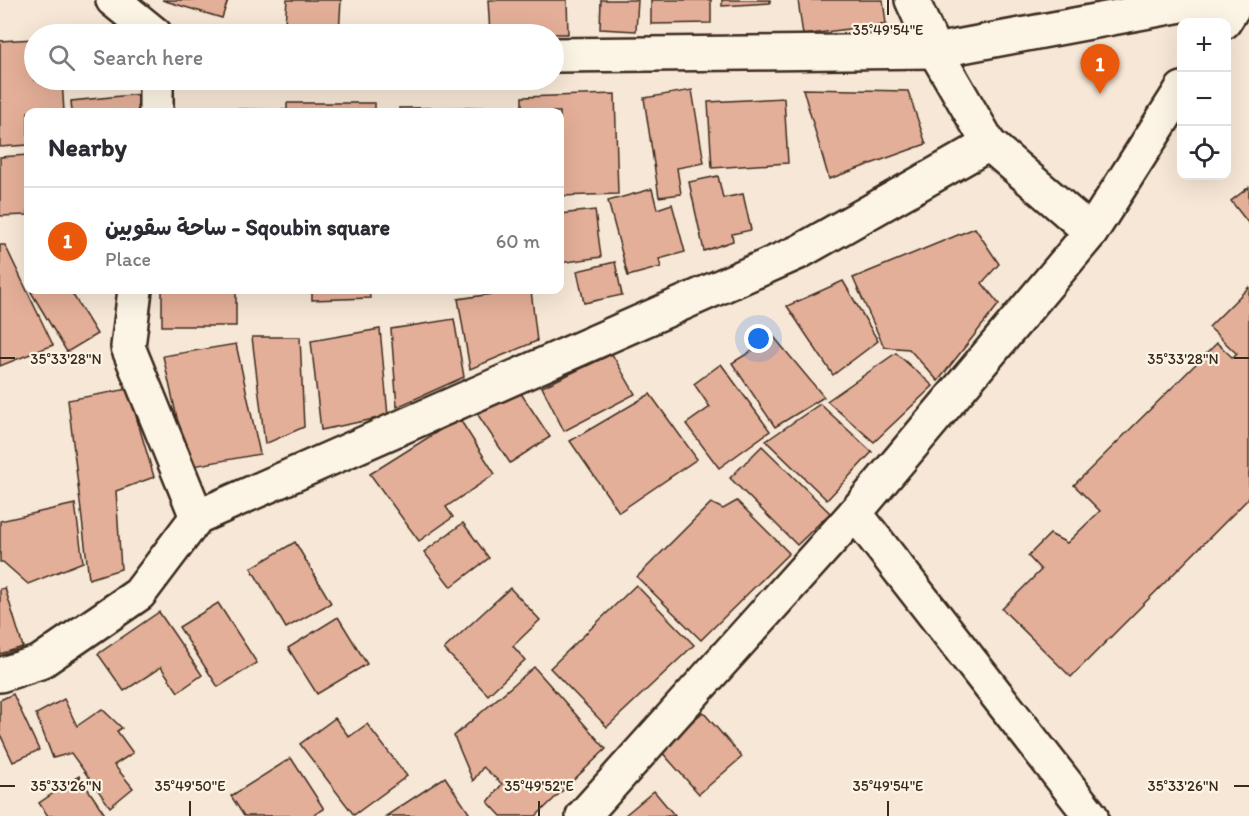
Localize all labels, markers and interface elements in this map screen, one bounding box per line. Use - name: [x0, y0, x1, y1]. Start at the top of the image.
- map controls: [1177, 18, 1231, 180]
- button: +: [1177, 18, 1231, 72]
- text: 35°49'54"E: [853, 21, 923, 39]
- search box: [24, 24, 564, 90]
- icon: search: [45, 41, 78, 74]
- text: Search here: [93, 44, 203, 71]
- pin: 1: [1080, 44, 1120, 94]
- button: −: [1177, 72, 1231, 126]
- button: locate: [1177, 126, 1231, 180]
- text: Nearby: [48, 131, 127, 163]
- text: ساحة سقوبين - Sqoubin square: [105, 214, 390, 241]
- text: 1: [63, 229, 72, 253]
- text: 60 m: [496, 229, 540, 253]
- text: Place: [105, 247, 151, 271]
- your location: [744, 324, 773, 353]
- text: 35°33'28"N: [30, 350, 102, 368]
- text: 35°33'28"N: [1147, 350, 1219, 368]
- text: 35°33'26"N: [30, 777, 102, 795]
- text: 35°49'50"E: [155, 777, 226, 795]
- text: 35°49'52"E: [504, 777, 574, 795]
- text: 35°49'54"E: [853, 777, 923, 795]
- text: 35°33'26"N: [1147, 777, 1219, 795]

